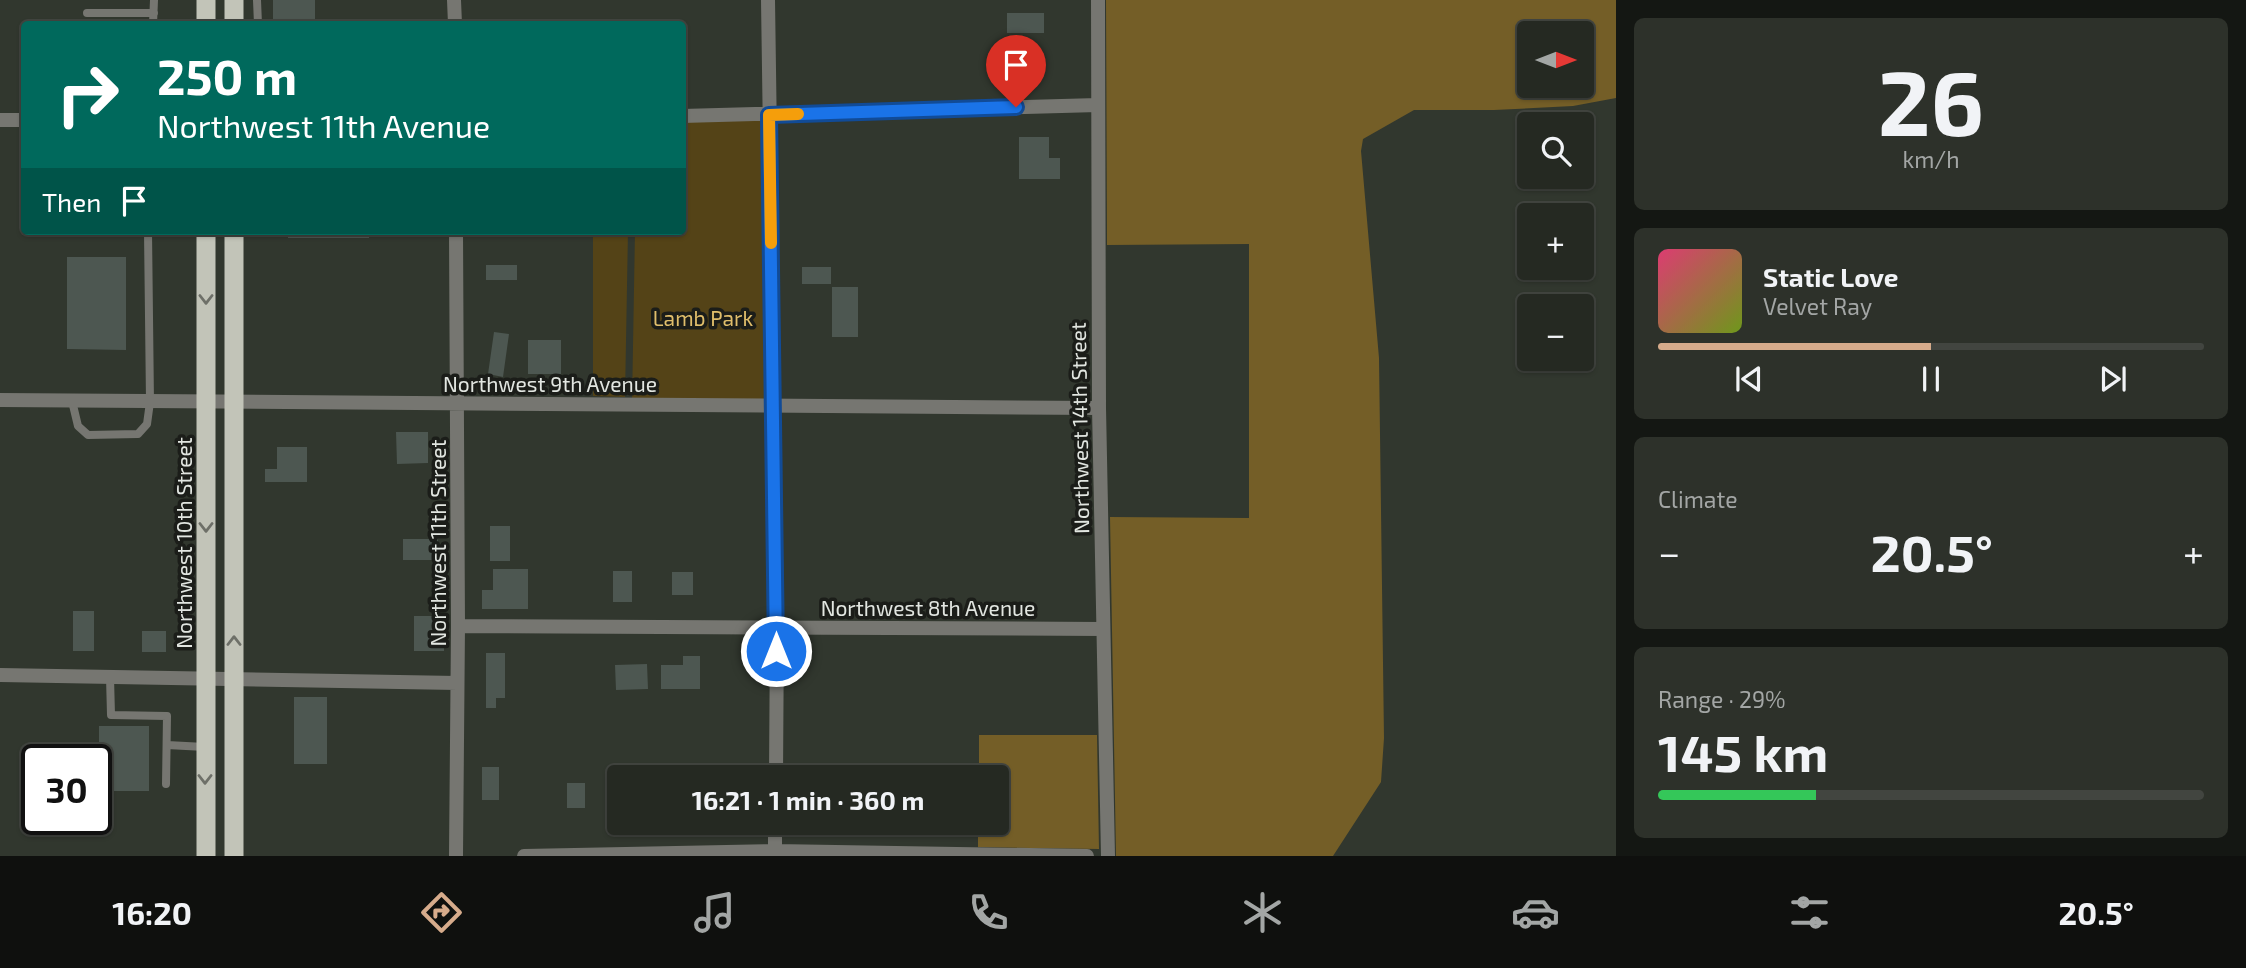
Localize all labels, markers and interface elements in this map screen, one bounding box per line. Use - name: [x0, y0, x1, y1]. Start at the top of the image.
- north arrow: [1517, 21, 1594, 98]
- map controls: [1517, 21, 1594, 371]
- pin: [986, 35, 1046, 107]
- text: 26: [1878, 45, 1984, 154]
- text: 250 m: [157, 46, 297, 105]
- icon: arrive: [997, 46, 1035, 84]
- icon: right: [42, 49, 133, 140]
- text: Northwest 11th Avenue: [157, 106, 490, 144]
- button: search: [1517, 112, 1594, 189]
- text: km/h: [1902, 145, 1960, 173]
- icon: arrive: [115, 182, 153, 220]
- text: Then: [42, 186, 101, 217]
- button: +: [1517, 203, 1594, 280]
- text: Static Love: [1763, 261, 1899, 292]
- text: Velvet Ray: [1763, 292, 1872, 320]
- one-way arrow: [198, 294, 214, 305]
- button: −: [1517, 294, 1594, 371]
- park label: Lamb Park: [653, 305, 753, 330]
- street label: Northwest 14th Street: [1065, 322, 1093, 534]
- icon: previous: [1730, 360, 1768, 398]
- icon: pause: [1912, 360, 1950, 398]
- icon: next: [2094, 360, 2132, 398]
- street label: Northwest 9th Avenue: [443, 371, 657, 396]
- street label: Northwest 10th Street: [171, 437, 196, 649]
- street label: Northwest 11th Street: [425, 439, 450, 647]
- text: Climate: [1658, 485, 1738, 513]
- text: 20.5°: [1870, 520, 1993, 582]
- one-way arrow: [198, 522, 214, 532]
- text: −: [1658, 529, 1680, 575]
- text: +: [2183, 529, 2204, 575]
- street label: Northwest 8th Avenue: [821, 595, 1035, 620]
- position arrow: [739, 614, 813, 688]
- one-way arrow: [226, 635, 242, 646]
- text: Range · 29%: [1658, 685, 1786, 713]
- text: 145 km: [1658, 720, 1828, 782]
- speed limit sign: 30: [21, 744, 112, 835]
- one-way arrow: [197, 774, 213, 784]
- text: 16:21 · 1 min · 360 m: [692, 784, 924, 815]
- icon: directions: [417, 888, 466, 937]
- icon: music: [690, 888, 739, 937]
- icon: phone: [964, 888, 1013, 937]
- icon: climate: [1238, 888, 1287, 937]
- icon: car: [1511, 888, 1560, 937]
- icon: filters: [1785, 888, 1834, 937]
- text: 16:20: [112, 893, 192, 931]
- text: 20.5°: [2058, 893, 2134, 931]

